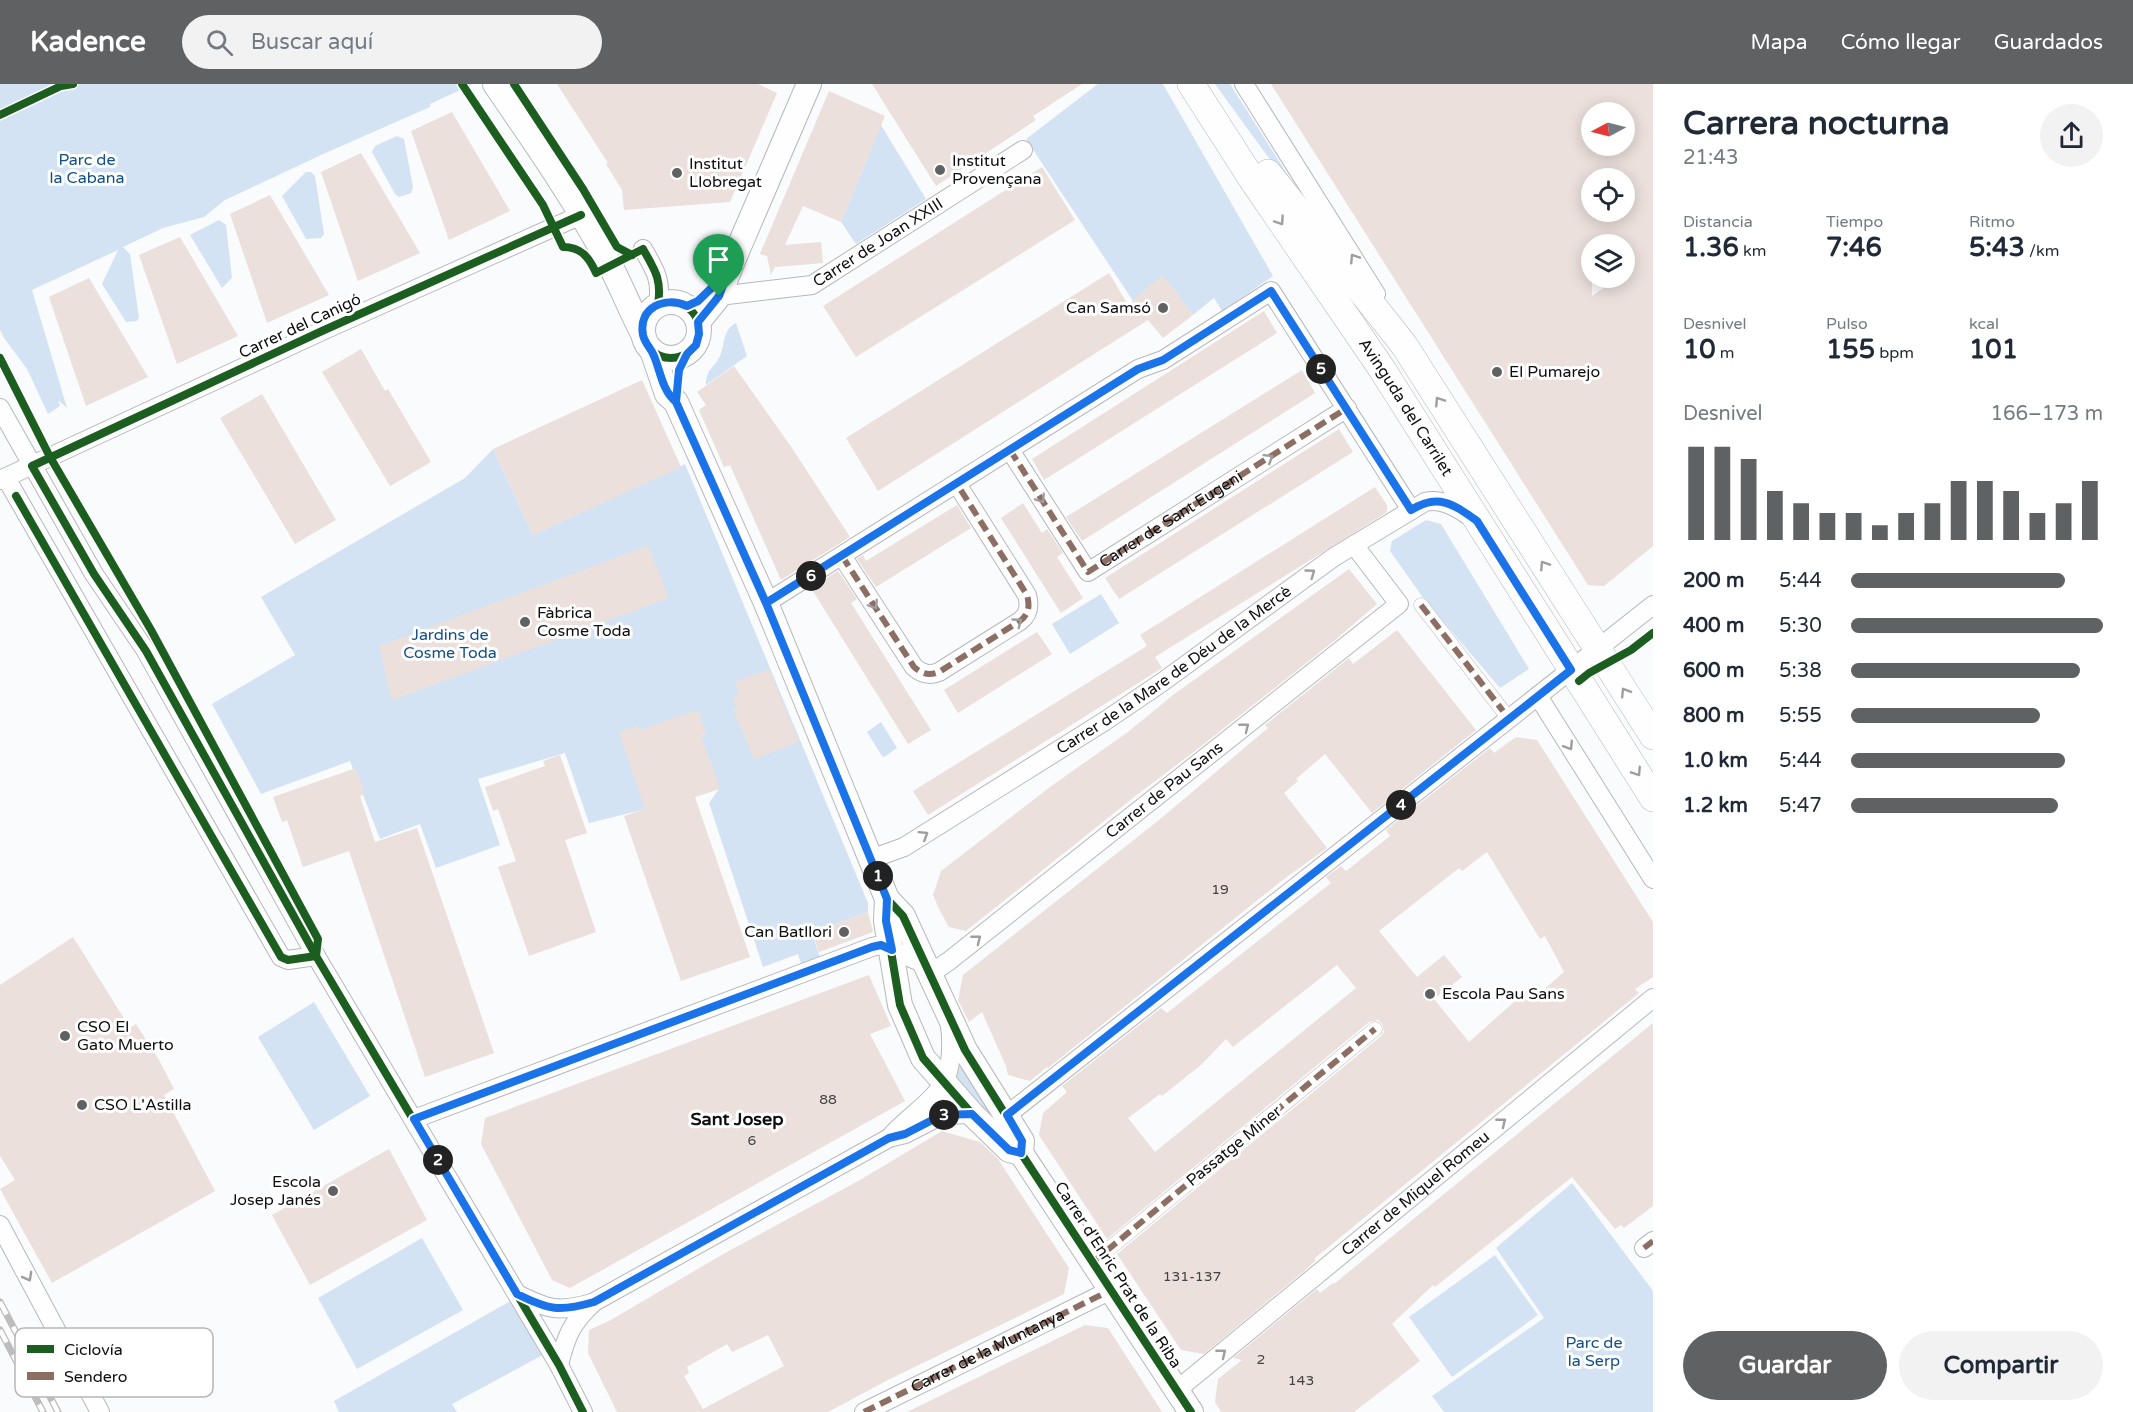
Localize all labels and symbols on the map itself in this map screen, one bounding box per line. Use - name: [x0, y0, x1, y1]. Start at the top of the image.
- north arrow: [1581, 102, 1635, 156]
- park label: Parc de la Cabana: [49, 150, 125, 188]
- place label: Institut Provençana: [952, 151, 1042, 189]
- place label: Institut Llobregat: [689, 154, 762, 192]
- marker: Institut Provençana: [933, 163, 947, 177]
- marker: Institut Llobregat: [670, 166, 684, 180]
- street label: Carrer de Joan XXIII: [809, 194, 947, 292]
- one-way arrow: [1273, 215, 1285, 225]
- pin: [693, 234, 744, 296]
- one-way arrow: [1350, 254, 1362, 264]
- street label: Carrer del Canigó: [236, 289, 364, 363]
- place label: Can Samsó: [1066, 298, 1151, 318]
- marker: Can Samsó: [1156, 301, 1170, 315]
- street label: Avinguda del Carrilet: [1354, 335, 1457, 480]
- pin: 5: [1306, 354, 1336, 384]
- place label: El Pumarejo: [1509, 362, 1600, 382]
- marker: El Pumarejo: [1490, 365, 1504, 379]
- one-way arrow: [1435, 397, 1447, 407]
- one-way arrow: [1262, 454, 1273, 465]
- street label: Carrer de Sant Eugeni: [1095, 467, 1247, 572]
- one-way arrow: [1034, 493, 1045, 504]
- pin: 6: [796, 561, 826, 591]
- one-way arrow: [1541, 561, 1552, 572]
- one-way arrow: [1305, 570, 1316, 581]
- street label: Carrer de la Mare de Déu de la Mercè: [1053, 581, 1295, 759]
- one-way arrow: [866, 599, 878, 609]
- place label: Fàbrica Cosme Toda: [537, 603, 631, 641]
- marker: Fàbrica Cosme Toda: [518, 615, 532, 629]
- one-way arrow: [1011, 618, 1022, 629]
- park label: Jardins de Cosme Toda: [403, 625, 497, 663]
- one-way arrow: [1622, 688, 1633, 699]
- one-way arrow: [1238, 724, 1249, 735]
- street label: Carrer de Pau Sans: [1102, 737, 1227, 843]
- one-way arrow: [1562, 739, 1573, 750]
- one-way arrow: [1629, 766, 1641, 776]
- pin: 4: [1386, 790, 1416, 820]
- one-way arrow: [918, 830, 928, 842]
- pin: 1: [863, 861, 893, 891]
- house number: 19: [1211, 881, 1229, 898]
- place label: Can Batllori: [744, 922, 832, 942]
- marker: Can Batllori: [837, 925, 851, 939]
- one-way arrow: [970, 936, 981, 947]
- place label: Escola Pau Sans: [1442, 984, 1565, 1004]
- marker: Escola Pau Sans: [1423, 987, 1437, 1001]
- place label: CSO El Gato Muerto: [77, 1017, 174, 1055]
- marker: CSO El Gato Muerto: [58, 1029, 72, 1043]
- house number: 88: [819, 1091, 837, 1108]
- place label: CSO L'Astilla: [94, 1095, 192, 1115]
- marker: CSO L'Astilla: [75, 1098, 89, 1112]
- pin: 3: [929, 1100, 959, 1130]
- street label: Passatge Miner: [1182, 1101, 1286, 1191]
- district label: Sant Josep: [690, 1108, 784, 1130]
- one-way arrow: [1495, 1118, 1506, 1129]
- street label: Carrer de Miquel Romeu: [1337, 1127, 1494, 1260]
- house number: 6: [748, 1132, 757, 1149]
- pin: 2: [423, 1145, 453, 1175]
- place label: Escola Josep Janés: [230, 1172, 321, 1210]
- street label: Carrer d'Enric Prat de la Riba: [1050, 1178, 1186, 1372]
- marker: Escola Josep Janés: [326, 1184, 340, 1198]
- house number: 131-137: [1163, 1268, 1221, 1285]
- one-way arrow: [21, 1270, 32, 1281]
- street label: Carrer de la Muntanya: [908, 1305, 1068, 1397]
- legend: [15, 1328, 213, 1397]
- park label: Parc de la Serp: [1565, 1333, 1623, 1371]
- text: Ciclovía: [64, 1340, 123, 1360]
- one-way arrow: [1215, 1349, 1226, 1360]
- house number: 2: [1257, 1351, 1265, 1368]
- text: Sendero: [64, 1367, 127, 1387]
- house number: 143: [1288, 1372, 1314, 1389]

